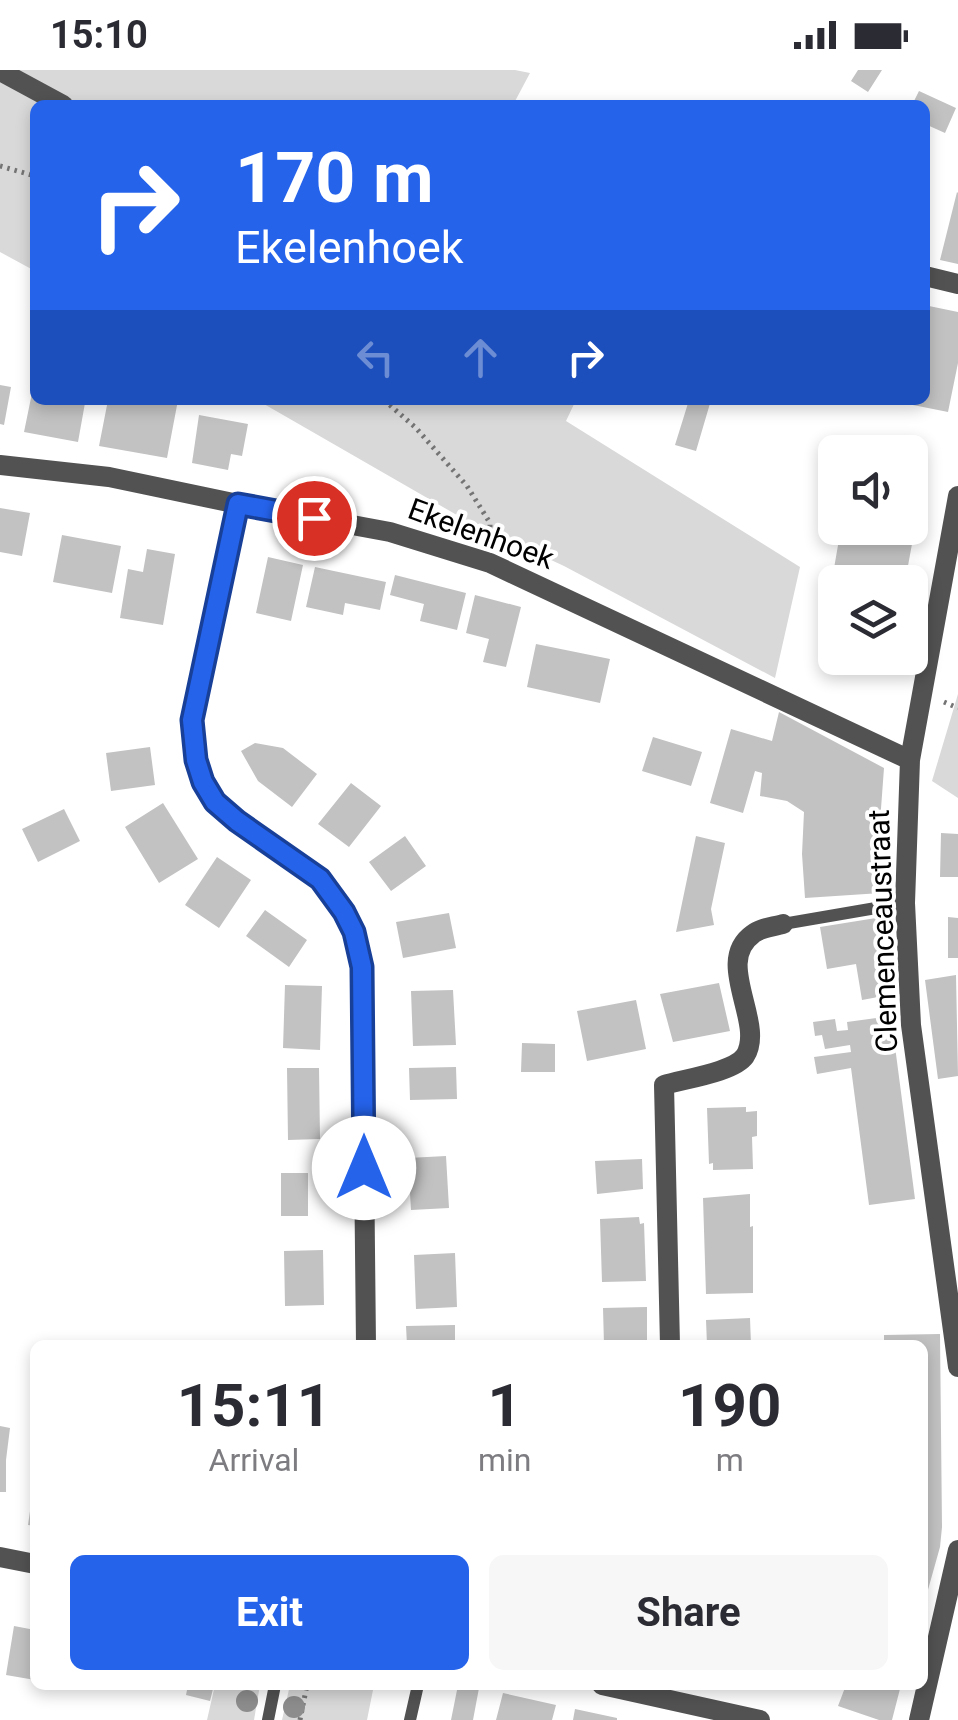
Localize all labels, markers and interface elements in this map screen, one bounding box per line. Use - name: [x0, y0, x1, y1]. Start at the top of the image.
- text: 15:10: [50, 13, 148, 57]
- text: 170 m: [235, 137, 434, 219]
- icon: right: [70, 140, 200, 270]
- text: Ekelenhoek: [235, 221, 464, 274]
- icon: left: [348, 330, 403, 385]
- icon: ahead: [453, 330, 508, 385]
- icon: right: [558, 330, 613, 385]
- map controls: [818, 435, 928, 675]
- button: sound: [818, 435, 928, 545]
- pin: [272, 476, 357, 561]
- icon: arrive: [287, 491, 342, 546]
- street label: Ekelenhoek: [404, 491, 560, 576]
- button: layers: [818, 565, 928, 675]
- street label: Clemenceaustraat: [861, 809, 904, 1053]
- position arrow: [312, 1116, 416, 1220]
- text: 15:11: [177, 1370, 331, 1441]
- text: 1: [487, 1370, 522, 1441]
- text: 190: [678, 1370, 781, 1441]
- text: Arrival: [209, 1441, 299, 1479]
- text: min: [478, 1441, 531, 1479]
- text: m: [716, 1441, 744, 1479]
- button: Exit: [70, 1555, 469, 1670]
- button: Share: [489, 1555, 888, 1670]

